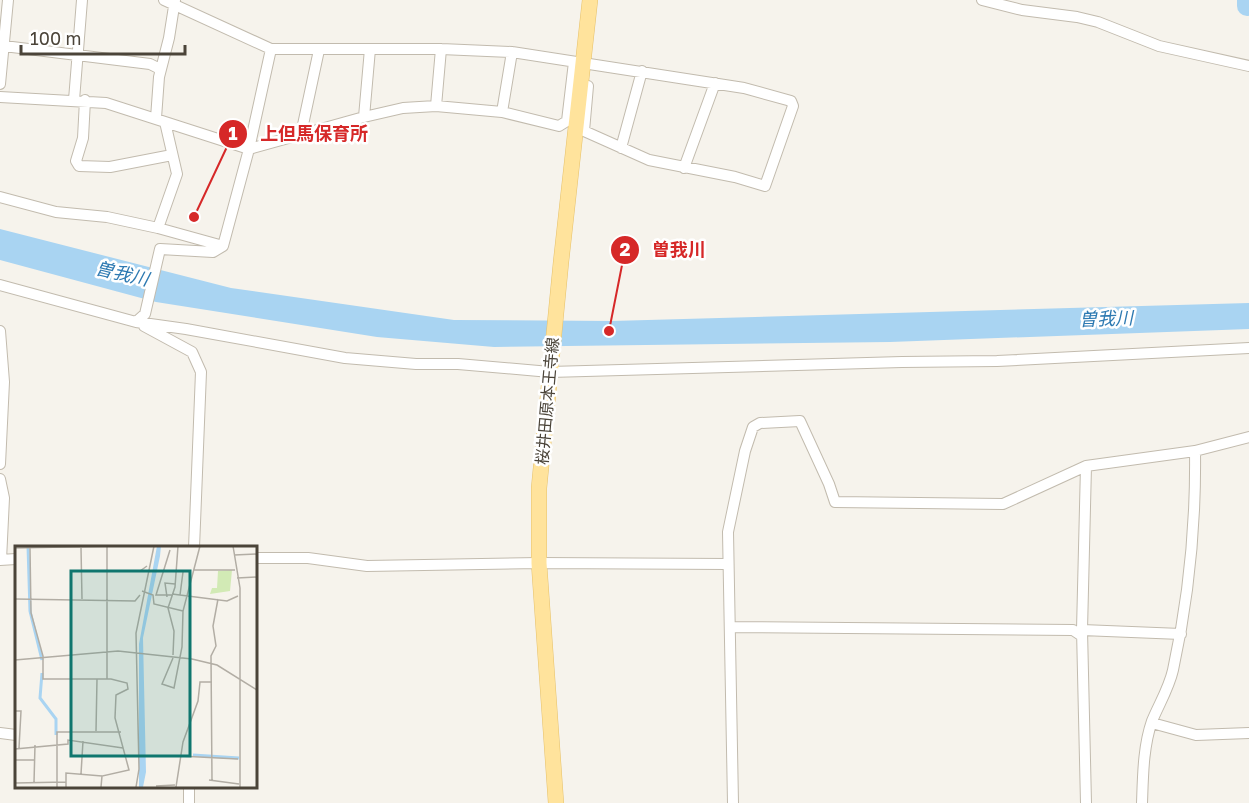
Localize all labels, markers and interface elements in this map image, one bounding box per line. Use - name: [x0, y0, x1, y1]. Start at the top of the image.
- scale bar: [21, 18, 184, 56]
- text: 100 m: [30, 27, 81, 49]
- callout: 上但馬保育所: [218, 116, 380, 152]
- text: 1: [228, 122, 238, 144]
- text: 上但馬保育所: [260, 122, 368, 144]
- callout: 曽我川: [610, 232, 718, 268]
- text: 2: [620, 238, 631, 260]
- text: 曽我川: [652, 238, 706, 260]
- water label: 曽我川: [93, 256, 153, 290]
- water label: 曽我川: [1079, 306, 1135, 330]
- street label: 桜井田原本王寺線: [531, 336, 563, 466]
- inset map: [15, 546, 256, 788]

